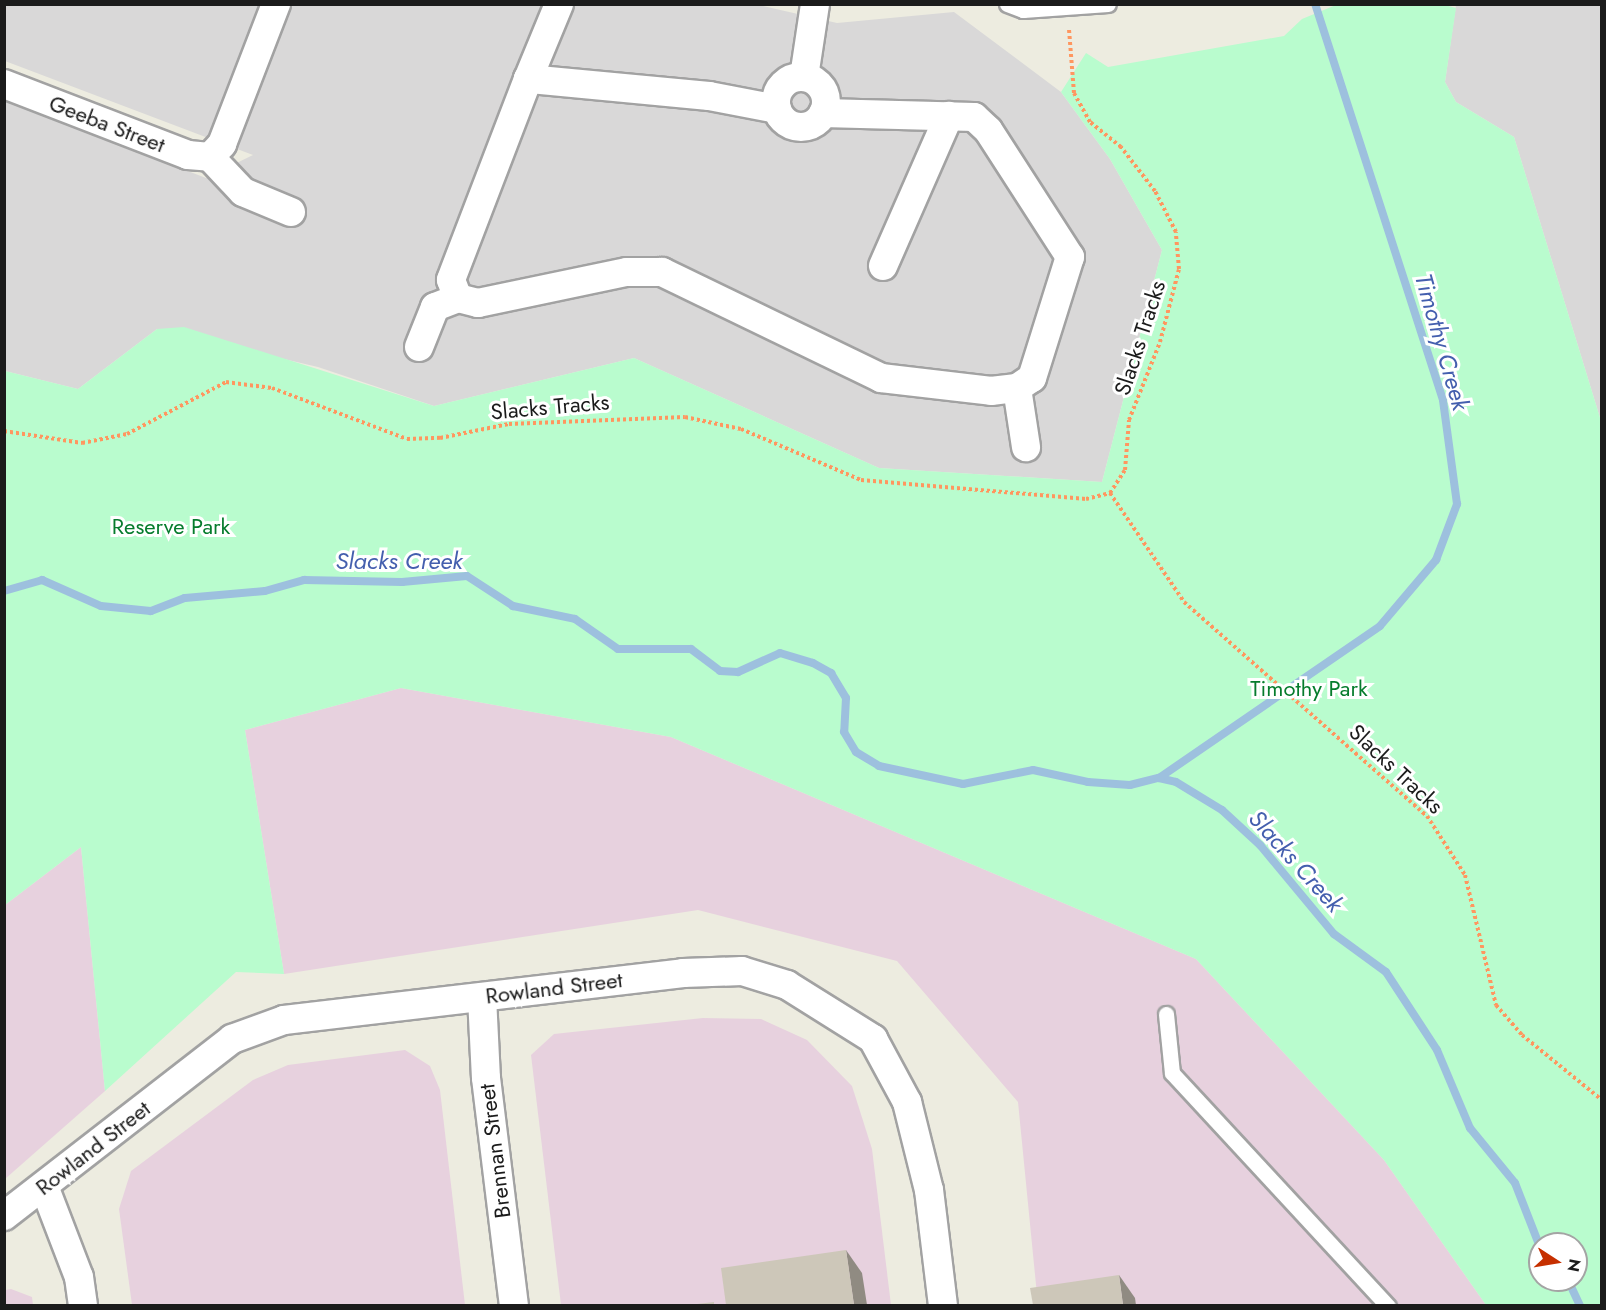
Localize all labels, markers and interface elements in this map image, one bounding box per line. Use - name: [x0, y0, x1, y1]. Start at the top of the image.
- street label: Geeba Street: [45, 90, 169, 158]
- water label: Timothy Creek: [1409, 270, 1475, 414]
- street label: Slacks Tracks: [1109, 277, 1171, 399]
- street label: Slacks Tracks: [490, 389, 610, 425]
- park label: Reserve Park: [112, 514, 230, 540]
- water label: Slacks Creek: [335, 547, 463, 575]
- park label: Timothy Park: [1250, 676, 1368, 702]
- street label: Slacks Tracks: [1343, 719, 1449, 819]
- water label: Slacks Creek: [1243, 804, 1349, 918]
- street label: Rowland Street: [484, 967, 624, 1009]
- street label: Brennan Street: [474, 1082, 516, 1220]
- street label: Rowland Street: [31, 1095, 155, 1201]
- north arrow: [1528, 1232, 1588, 1292]
- text: N: [1562, 1257, 1587, 1274]

